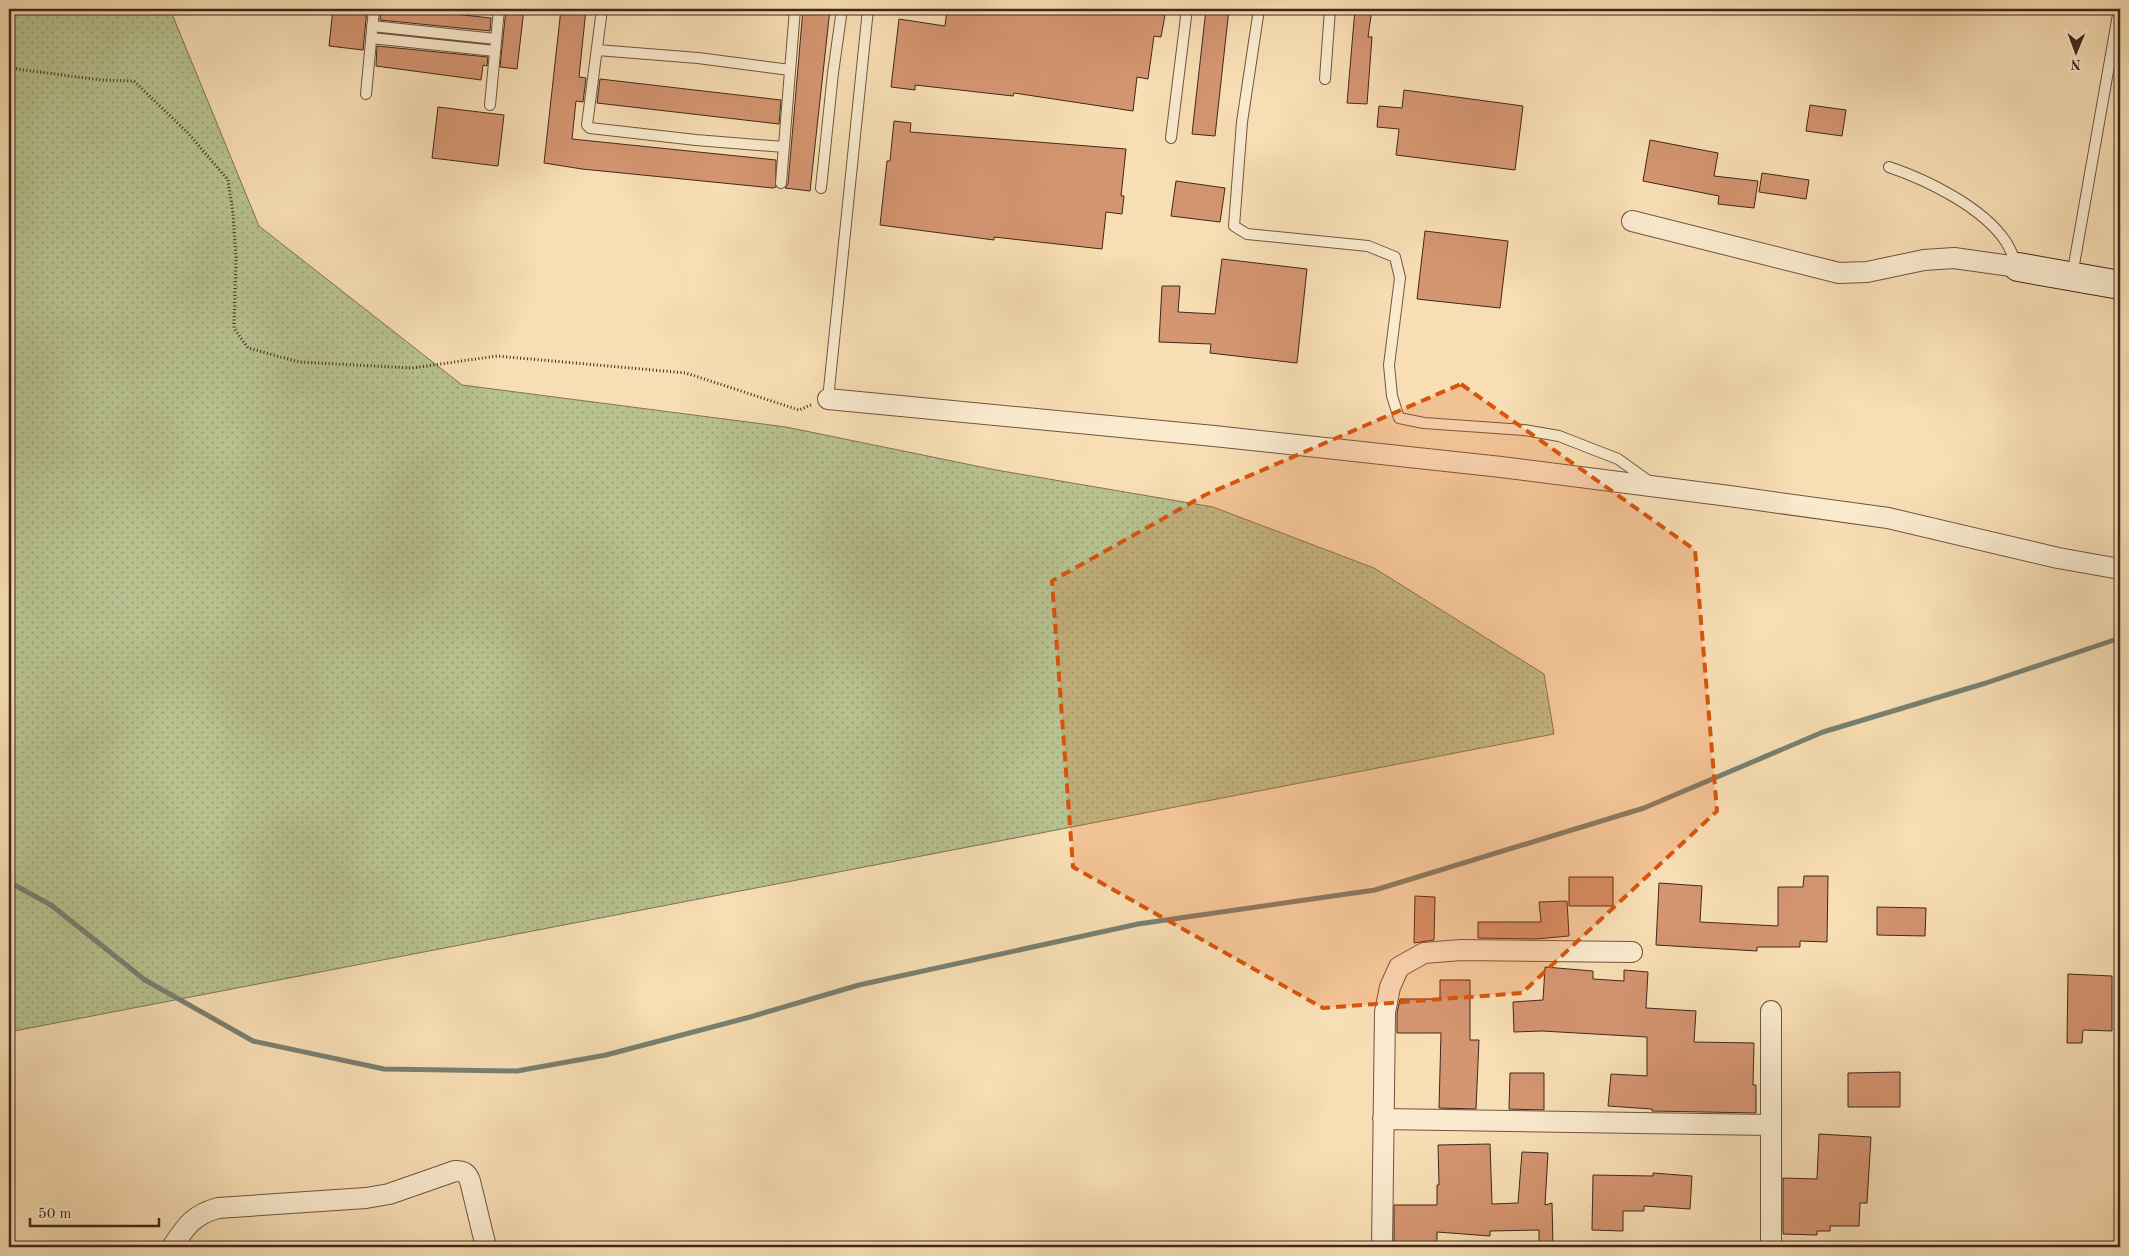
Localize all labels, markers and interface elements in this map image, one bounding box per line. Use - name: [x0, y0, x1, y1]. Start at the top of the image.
- north arrow: [2052, 28, 2102, 78]
- text: N: [2070, 57, 2081, 71]
- scale bar: [30, 1196, 159, 1228]
- text: 50 m: [38, 1207, 72, 1222]

